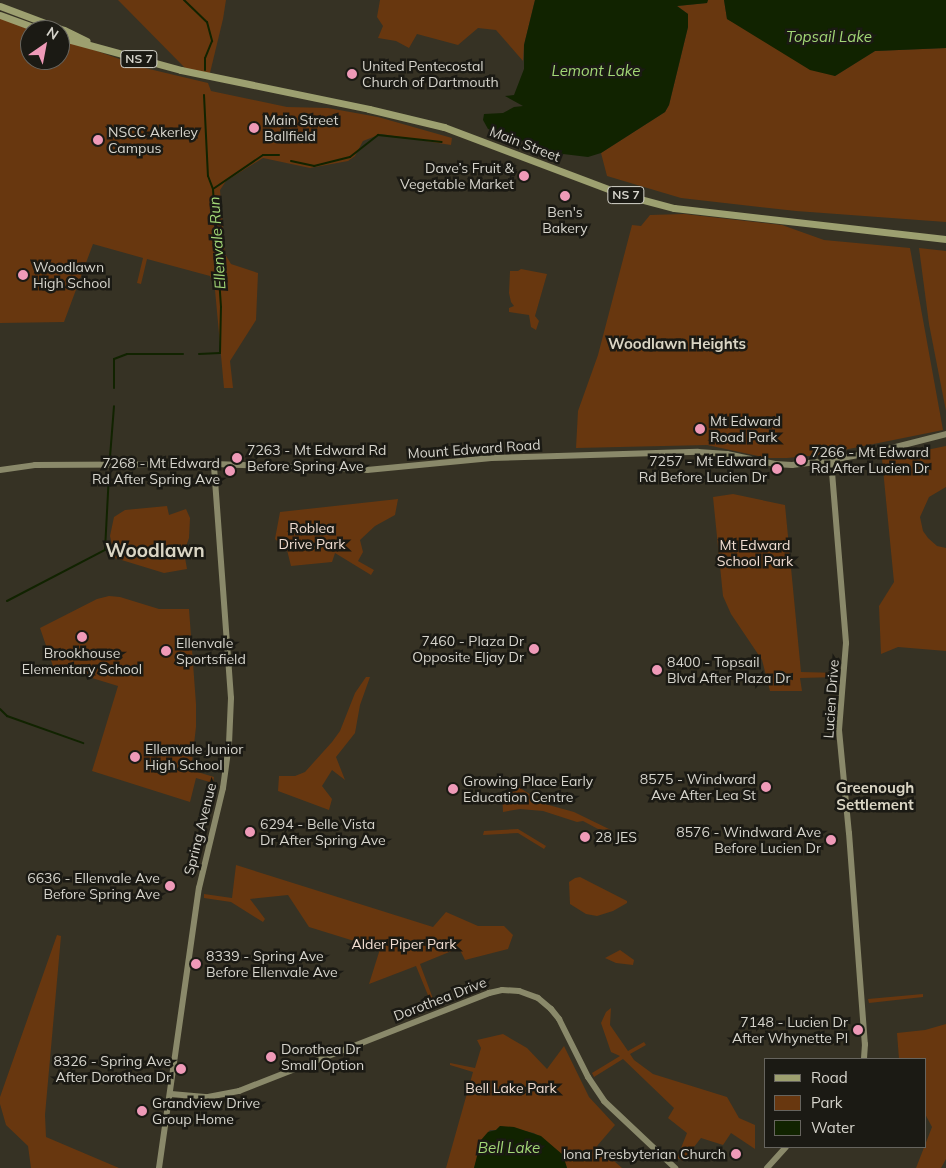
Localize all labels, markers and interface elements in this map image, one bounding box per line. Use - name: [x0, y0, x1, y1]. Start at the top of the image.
- north arrow: [20, 20, 70, 70]
- text: N: [43, 23, 62, 44]
- water label: Topsail Lake: [786, 28, 872, 46]
- road number: NS 7: [120, 50, 158, 68]
- place label: United Pentecostal Church of Dartmouth: [362, 58, 499, 90]
- water label: Lemont Lake: [552, 62, 640, 80]
- marker: United Pentecostal Church of Dartmouth: [346, 68, 358, 80]
- place label: Main Street Ballfield: [264, 112, 338, 144]
- marker: Main Street Ballfield: [248, 122, 260, 134]
- street label: Main Street: [487, 123, 563, 165]
- place label: NSCC Akerley Campus: [108, 124, 198, 156]
- marker: NSCC Akerley Campus: [92, 134, 104, 146]
- place label: Dave’s Fruit & Vegetable Market: [400, 160, 514, 192]
- marker: Dave’s Fruit & Vegetable Market: [518, 170, 530, 182]
- road number: NS 7: [607, 186, 645, 204]
- marker: Ben's Bakery: [559, 190, 571, 202]
- water label: Ellenvale Run: [205, 196, 229, 290]
- place label: Ben's Bakery: [542, 204, 588, 236]
- place label: Woodlawn High School: [33, 259, 111, 292]
- marker: Woodlawn High School: [17, 269, 29, 281]
- district label: Woodlawn Heights: [608, 335, 746, 353]
- place label: Mt Edward Road Park: [710, 413, 781, 446]
- marker: Mt Edward Road Park: [694, 423, 706, 435]
- street label: Mount Edward Road: [407, 436, 541, 462]
- place label: 7263 - Mt Edward Rd Before Spring Ave: [247, 442, 386, 474]
- place label: 7266 - Mt Edward Rd After Lucien Dr: [811, 444, 929, 477]
- marker: 7263 - Mt Edward Rd Before Spring Ave: [231, 452, 243, 464]
- place label: 7257 - Mt Edward Rd Before Lucien Dr: [639, 453, 767, 486]
- marker: 7266 - Mt Edward Rd After Lucien Dr: [795, 454, 807, 466]
- place label: 7268 - Mt Edward Rd After Spring Ave: [92, 455, 220, 488]
- marker: 7257 - Mt Edward Rd Before Lucien Dr: [771, 463, 783, 475]
- marker: 7268 - Mt Edward Rd After Spring Ave: [224, 465, 236, 477]
- park label: Roblea Drive Park: [279, 520, 345, 552]
- park label: Mt Edward School Park: [717, 537, 793, 570]
- district label: Woodlawn: [105, 540, 205, 562]
- marker: Brookhouse Elementary School: [76, 631, 88, 643]
- place label: 7460 - Plaza Dr Opposite Eljay Dr: [412, 633, 524, 666]
- place label: Ellenvale Sportsfield: [176, 635, 246, 668]
- marker: 7460 - Plaza Dr Opposite Eljay Dr: [528, 643, 540, 655]
- place label: Brookhouse Elementary School: [22, 645, 142, 678]
- marker: Ellenvale Sportsfield: [160, 645, 172, 657]
- place label: 8400 - Topsail Blvd After Plaza Dr: [667, 654, 791, 686]
- street label: Lucien Drive: [820, 659, 842, 739]
- marker: 8400 - Topsail Blvd After Plaza Dr: [651, 664, 663, 676]
- place label: Ellenvale Junior High School: [145, 741, 243, 774]
- marker: Ellenvale Junior High School: [129, 751, 141, 763]
- place label: 8575 - Windward Ave After Lea St: [640, 771, 756, 804]
- place label: Growing Place Early Education Centre: [463, 773, 593, 806]
- district label: Greenough Settlement: [836, 778, 914, 813]
- street label: Spring Avenue: [180, 781, 220, 877]
- marker: 8575 - Windward Ave After Lea St: [760, 781, 772, 793]
- marker: Growing Place Early Education Centre: [447, 783, 459, 795]
- place label: 6294 - Belle Vista Dr After Spring Ave: [260, 816, 386, 849]
- place label: 8576 - Windward Ave Before Lucien Dr: [676, 824, 821, 856]
- marker: 6294 - Belle Vista Dr After Spring Ave: [244, 826, 256, 838]
- place label: 28 JES: [595, 829, 637, 845]
- marker: 28 JES: [579, 831, 591, 843]
- marker: 8576 - Windward Ave Before Lucien Dr: [825, 834, 837, 846]
- place label: 6636 - Ellenvale Ave Before Spring Ave: [27, 870, 160, 902]
- marker: 6636 - Ellenvale Ave Before Spring Ave: [164, 880, 176, 892]
- park label: Alder Piper Park: [351, 936, 457, 952]
- place label: 8339 - Spring Ave Before Ellenvale Ave: [206, 948, 338, 980]
- marker: 8339 - Spring Ave Before Ellenvale Ave: [190, 958, 202, 970]
- street label: Dorothea Drive: [391, 974, 489, 1024]
- place label: 7148 - Lucien Dr After Whynette Pl: [732, 1014, 848, 1046]
- marker: 7148 - Lucien Dr After Whynette Pl: [852, 1024, 864, 1036]
- place label: Dorothea Dr Small Option: [281, 1041, 364, 1074]
- marker: Dorothea Dr Small Option: [265, 1051, 277, 1063]
- place label: 8326 - Spring Ave After Dorothea Dr: [53, 1053, 171, 1086]
- legend: [764, 1058, 926, 1148]
- marker: 8326 - Spring Ave After Dorothea Dr: [175, 1063, 187, 1075]
- text: Road: [811, 1068, 848, 1087]
- park label: Bell Lake Park: [465, 1080, 557, 1096]
- text: Park: [811, 1093, 843, 1112]
- place label: Grandview Drive Group Home: [152, 1095, 260, 1128]
- marker: Grandview Drive Group Home: [136, 1105, 148, 1117]
- text: Water: [811, 1118, 855, 1137]
- water label: Bell Lake: [478, 1139, 540, 1157]
- place label: Iona Presbyterian Church: [563, 1146, 726, 1162]
- marker: Iona Presbyterian Church: [730, 1148, 742, 1160]

